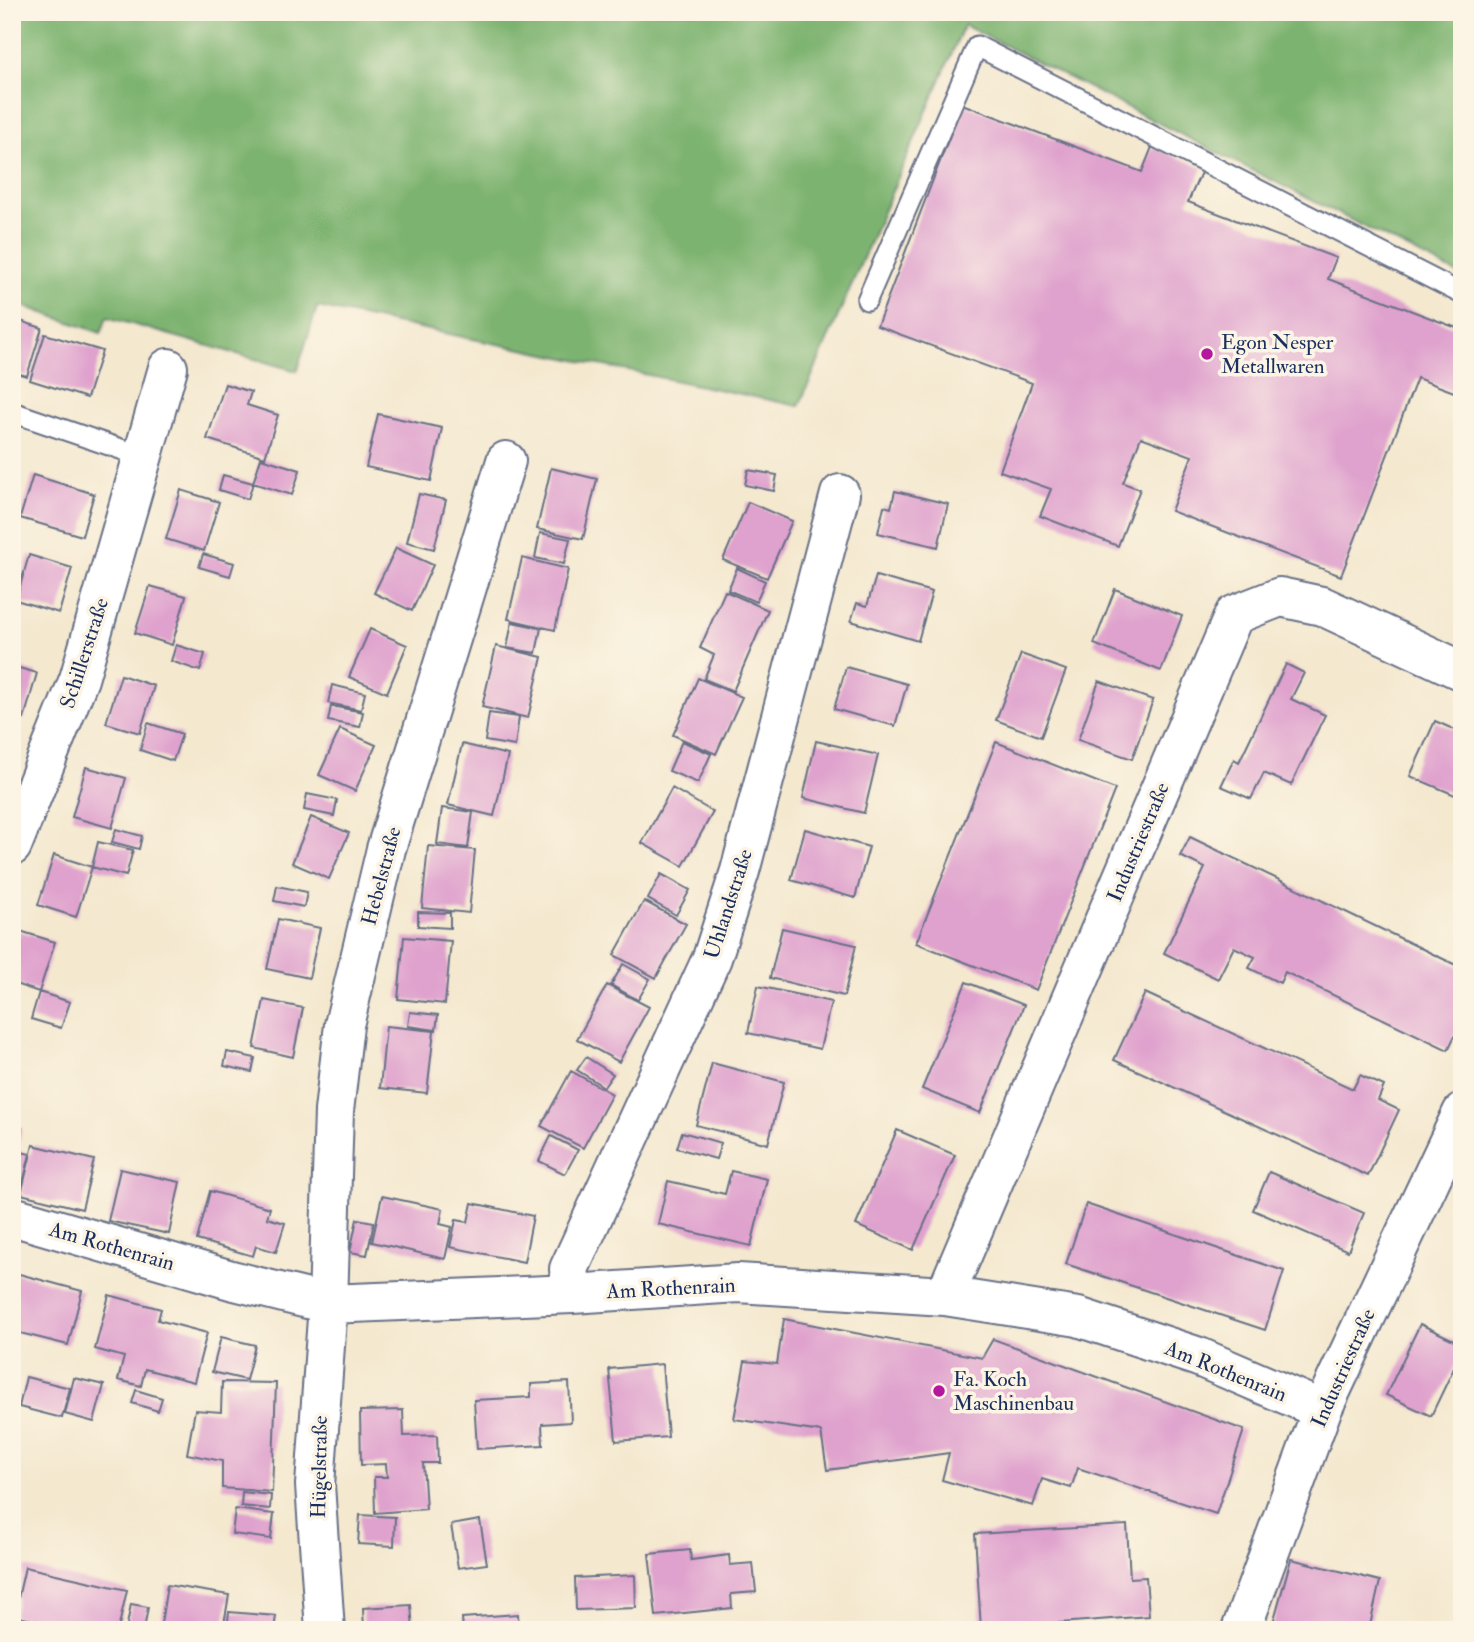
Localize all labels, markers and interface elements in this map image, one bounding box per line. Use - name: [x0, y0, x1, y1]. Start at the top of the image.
- place label: Egon Nesper Metallwaren: [1221, 329, 1334, 380]
- marker: Egon Nesper Metallwaren: [1199, 346, 1215, 362]
- street label: Schillerstraße: [54, 594, 115, 712]
- street label: Industriestraße: [1101, 778, 1176, 906]
- street label: Hebelstraße: [355, 824, 408, 928]
- street label: Uhlandstraße: [698, 845, 759, 963]
- street label: Am Rothenrain: [45, 1215, 178, 1277]
- street label: Am Rothenrain: [605, 1272, 736, 1305]
- street label: Industriestraße: [1305, 1304, 1382, 1432]
- street label: Am Rothenrain: [1160, 1334, 1291, 1408]
- place label: Fa. Koch Maschinenbau: [953, 1366, 1074, 1417]
- marker: Fa. Koch Maschinenbau: [931, 1383, 947, 1399]
- street label: Hügelstraße: [305, 1415, 334, 1519]

